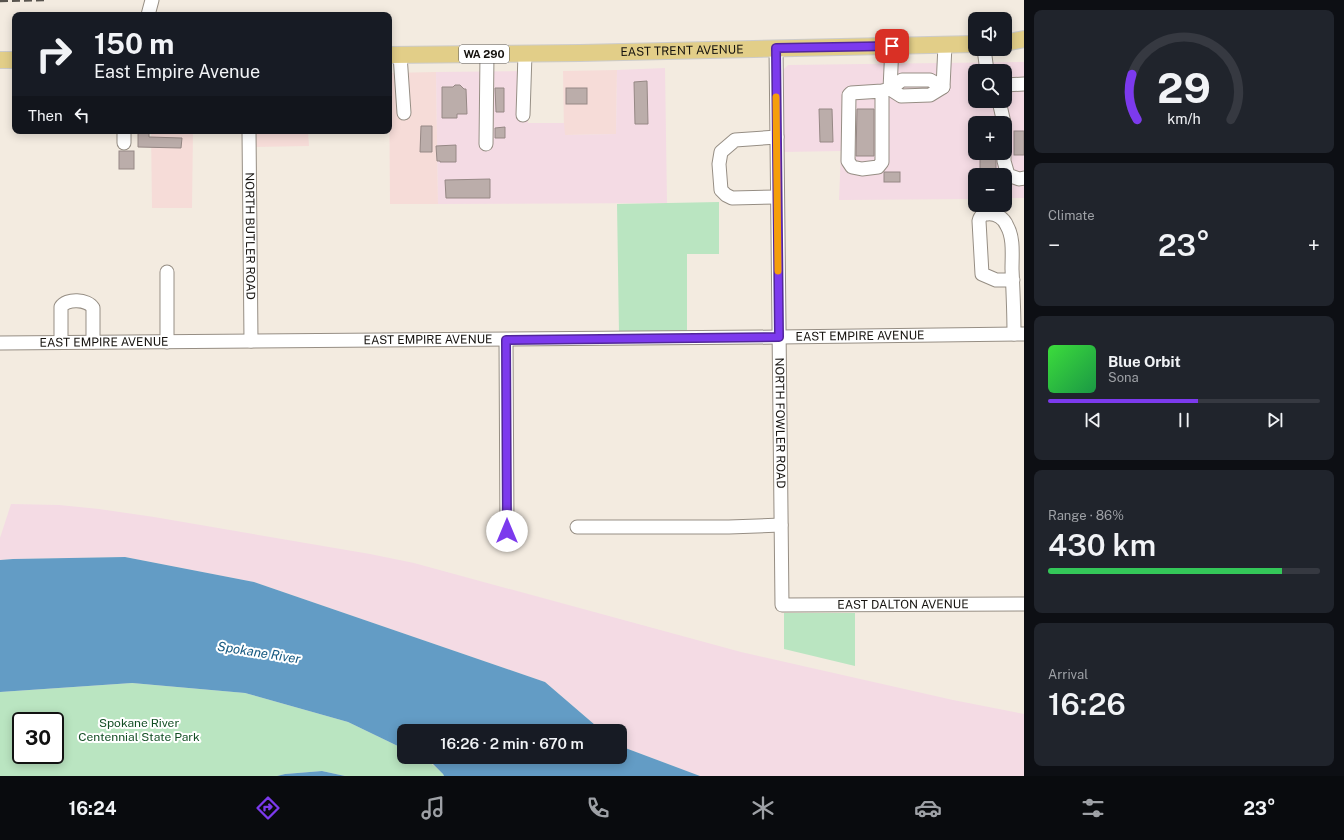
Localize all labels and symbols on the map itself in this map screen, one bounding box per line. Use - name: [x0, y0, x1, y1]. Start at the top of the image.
- pin: [875, 29, 909, 63]
- street label: EAST TRENT AVENUE: [620, 42, 744, 59]
- road number: WA 290: [459, 45, 509, 63]
- street label: NORTH BUTLER ROAD: [242, 172, 258, 300]
- street label: EAST EMPIRE AVENUE: [795, 328, 925, 344]
- street label: EAST EMPIRE AVENUE: [363, 332, 493, 347]
- street label: EAST EMPIRE AVENUE: [39, 335, 169, 350]
- street label: NORTH FOWLER ROAD: [772, 357, 788, 489]
- position arrow: [486, 510, 528, 552]
- street label: EAST DALTON AVENUE: [837, 597, 969, 612]
- water label: Spokane River: [216, 639, 302, 666]
- speed limit sign: 30: [12, 712, 64, 764]
- park label: Spokane River Centennial State Park: [78, 716, 200, 744]

